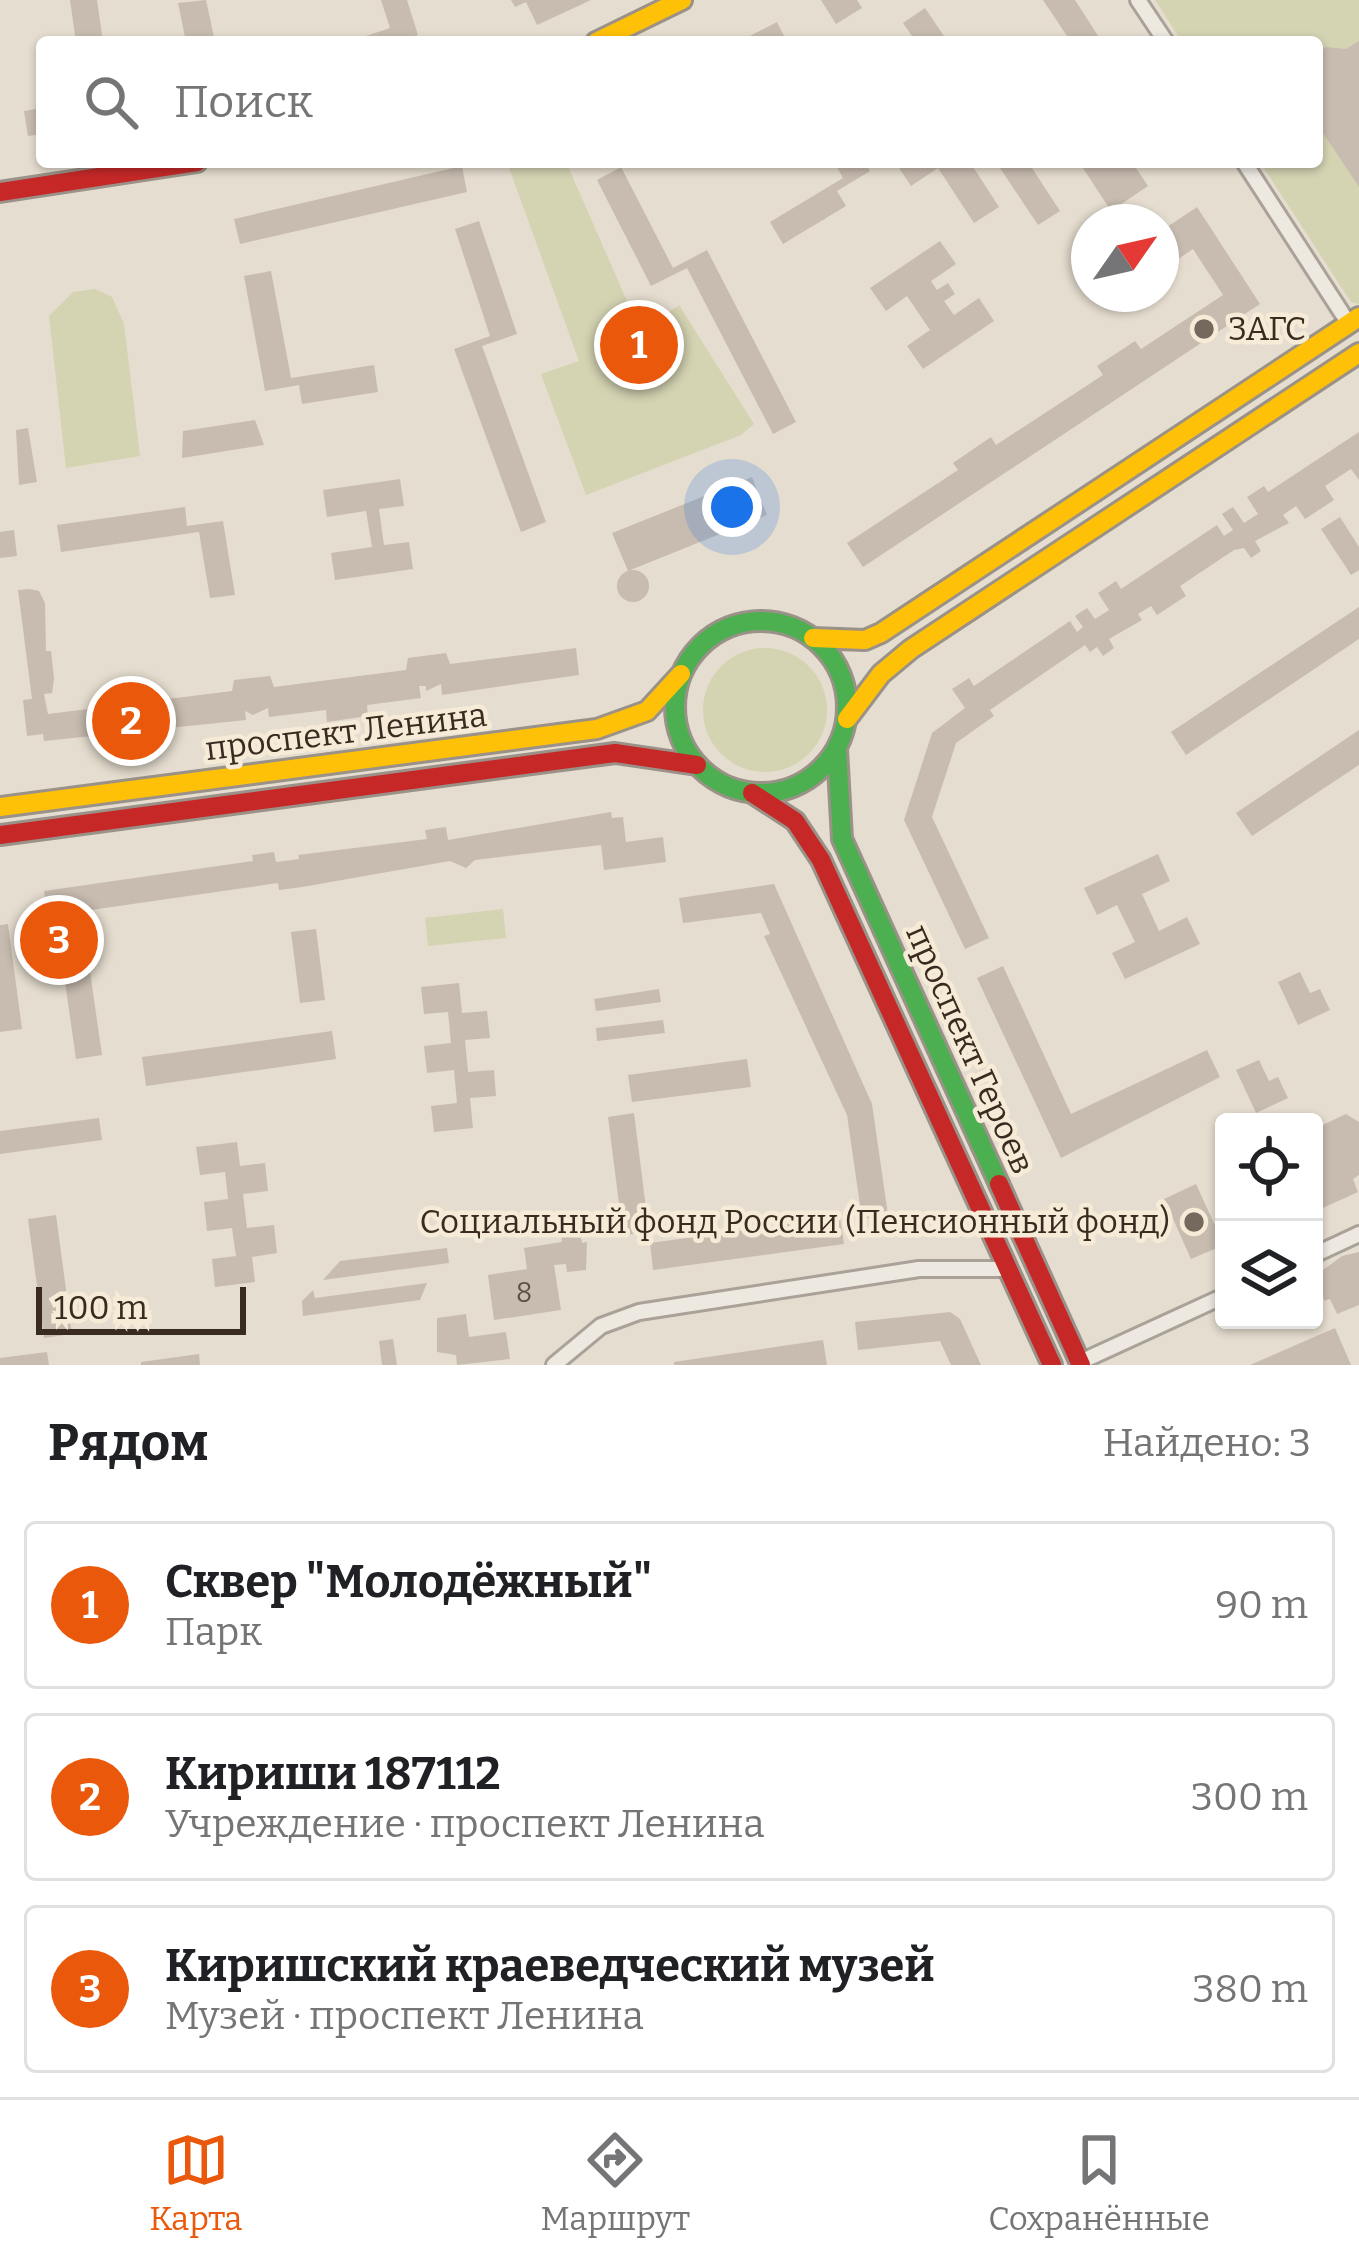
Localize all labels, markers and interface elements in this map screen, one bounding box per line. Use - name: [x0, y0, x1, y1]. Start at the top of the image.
- search box: [36, 36, 1323, 168]
- icon: search: [78, 69, 144, 135]
- text: Поиск: [174, 75, 313, 129]
- north arrow: [1071, 204, 1179, 312]
- pin: 1: [600, 300, 678, 390]
- place label: ЗАГС: [1228, 309, 1306, 349]
- marker: ЗАГС: [1191, 316, 1217, 342]
- your location: [702, 477, 762, 537]
- pin: 2: [92, 676, 170, 766]
- street label: проспект Ленина: [203, 695, 489, 769]
- pin: 3: [20, 895, 98, 985]
- street label: проспект Героев: [897, 918, 1043, 1180]
- map controls: [1215, 1113, 1323, 1329]
- button: locate: [1215, 1113, 1323, 1221]
- place label: Социальный фонд России (Пенсионный фонд): [420, 1202, 1170, 1242]
- marker: Социальный фонд России (Пенсионный фонд): [1181, 1209, 1207, 1235]
- button: layers: [1215, 1221, 1323, 1329]
- house number: 8: [516, 1277, 532, 1309]
- scale bar: [36, 1281, 246, 1334]
- text: 100 m: [54, 1288, 148, 1328]
- text: Рядом: [48, 1412, 208, 1474]
- text: Найдено: 3: [1103, 1420, 1311, 1466]
- text: Сквер "Молодёжный": [165, 1555, 652, 1609]
- text: 1: [82, 1582, 98, 1628]
- text: 90 m: [1215, 1582, 1308, 1628]
- text: Парк: [165, 1609, 262, 1655]
- text: Кириши 187112: [165, 1747, 501, 1801]
- text: 2: [79, 1774, 101, 1820]
- text: 300 m: [1191, 1774, 1308, 1820]
- text: Учреждение · проспект Ленина: [165, 1801, 765, 1847]
- text: Киришский краеведческий музей: [165, 1939, 935, 1993]
- text: 3: [79, 1966, 101, 2012]
- text: 380 m: [1192, 1966, 1308, 2012]
- text: Музей · проспект Ленина: [165, 1993, 644, 2039]
- tab: Карта: [149, 2127, 242, 2239]
- tab: Маршрут: [541, 2127, 690, 2239]
- tab: Сохранённые: [988, 2127, 1210, 2239]

